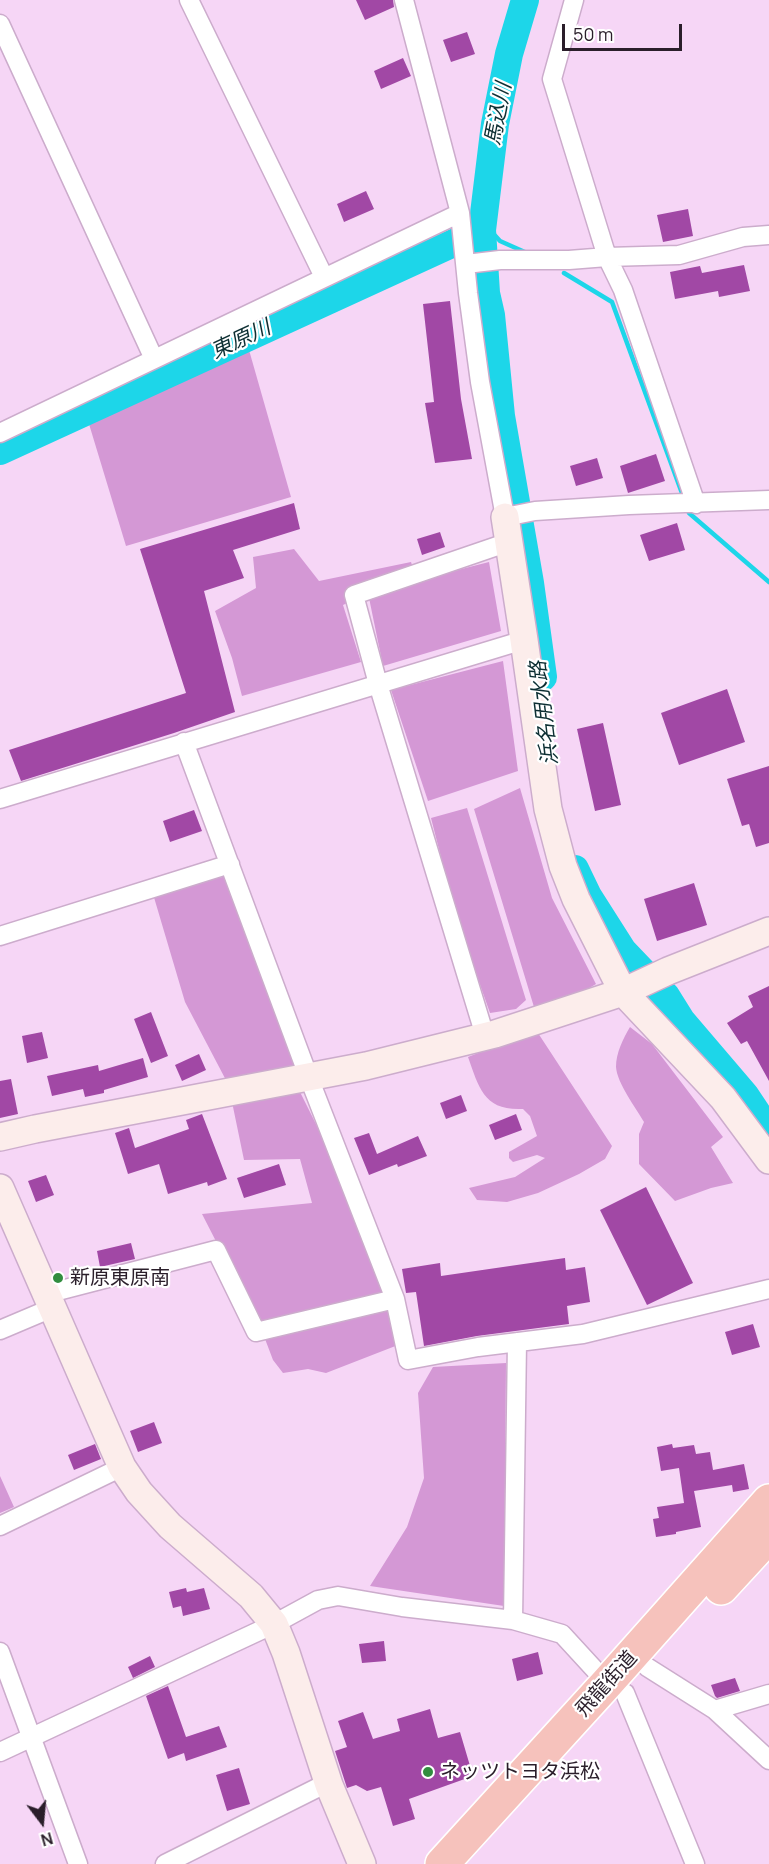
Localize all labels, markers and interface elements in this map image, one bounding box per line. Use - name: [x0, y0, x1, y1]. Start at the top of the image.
- scale bar: [565, 12, 685, 50]
- text: 50 m: [573, 22, 613, 46]
- water label: 馬込川: [481, 81, 517, 147]
- water label: 東原川: [207, 315, 275, 365]
- water label: 浜名用水路: [526, 659, 564, 767]
- place label: 新原東原南: [70, 1266, 170, 1290]
- marker: 新原東原南: [51, 1271, 65, 1285]
- street label: 飛龍街道: [571, 1646, 643, 1722]
- place label: ネッツトヨタ浜松: [440, 1760, 600, 1784]
- marker: ネッツトヨタ浜松: [421, 1765, 435, 1779]
- north arrow: [12, 1792, 72, 1852]
- text: N: [38, 1827, 56, 1851]

